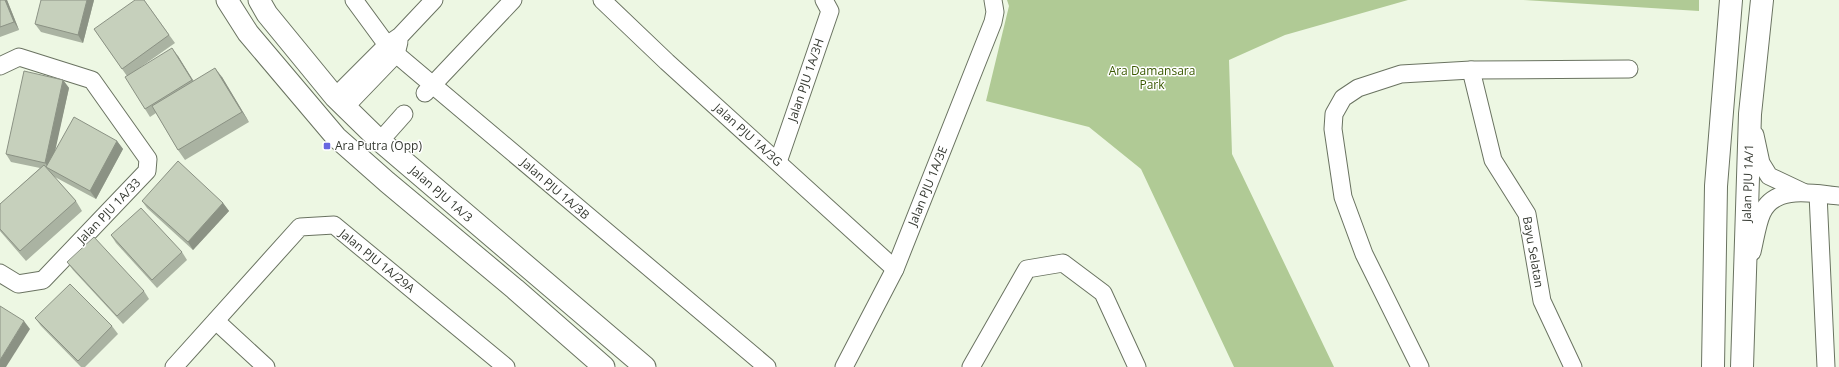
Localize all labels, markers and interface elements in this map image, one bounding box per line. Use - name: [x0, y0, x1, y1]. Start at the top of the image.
- street label: Jalan PJU 1A/3H: [783, 36, 828, 125]
- park label: Ara Damansara Park: [1109, 62, 1195, 93]
- street label: Jalan PJU 1A/3G: [710, 99, 786, 170]
- place label: Ara Putra (Opp): [335, 137, 422, 154]
- marker: Ara Putra (Opp): [322, 141, 332, 151]
- street label: Jalan PJU 1A/3E: [903, 143, 951, 229]
- street label: Jalan PJU 1A/1: [1738, 144, 1757, 223]
- street label: Jalan PJU 1A/3B: [517, 153, 593, 223]
- street label: Jalan PJU 1A/3: [406, 161, 476, 226]
- street label: Jalan PJU 1A/33: [72, 174, 144, 248]
- street label: Bayu Selatan: [1519, 215, 1548, 289]
- street label: Jalan PJU 1A/29A: [335, 224, 419, 297]

